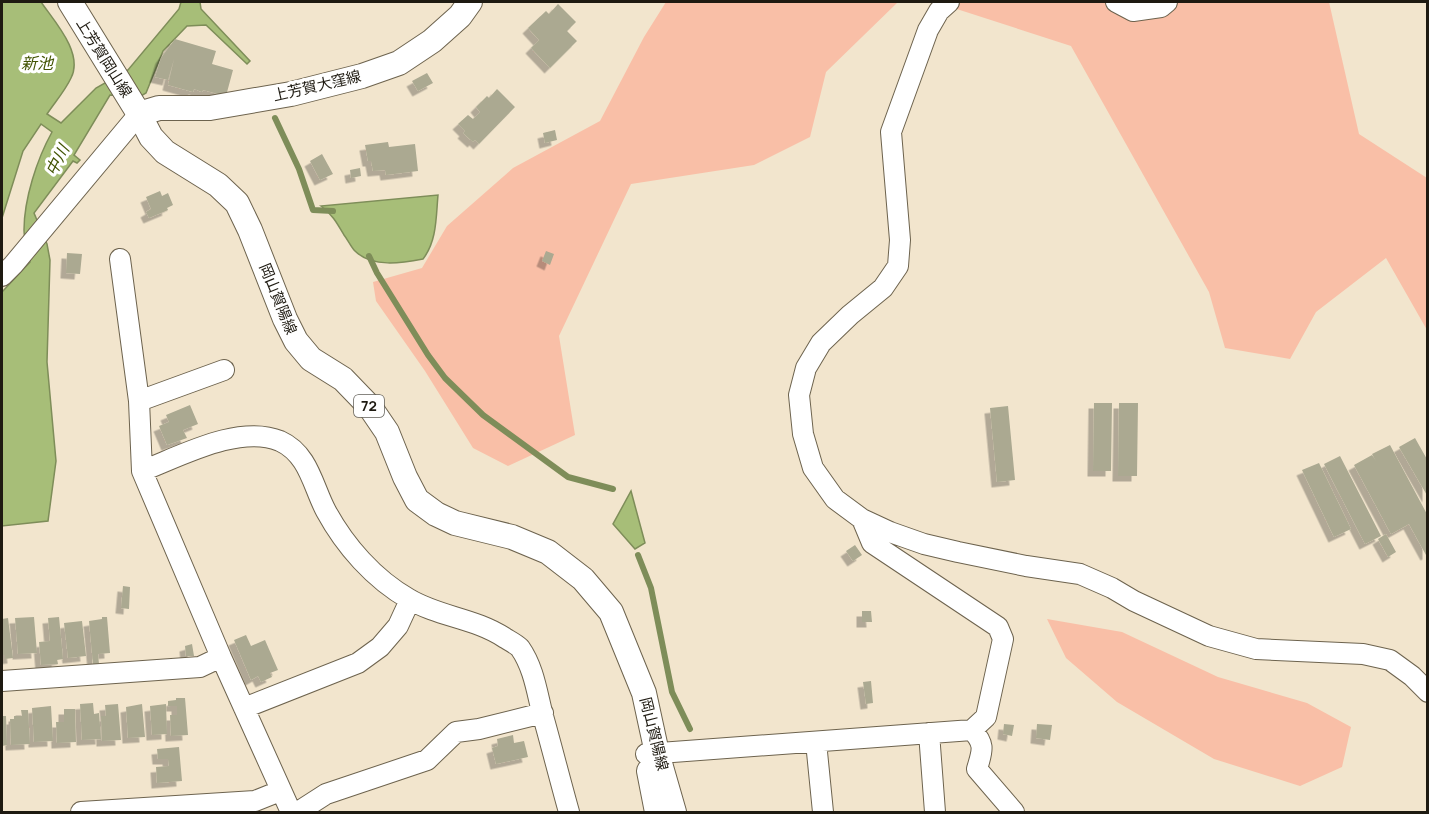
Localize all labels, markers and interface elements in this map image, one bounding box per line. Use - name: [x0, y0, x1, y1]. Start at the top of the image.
- street label: 上芳賀岡山線: [72, 14, 137, 101]
- water label: 新池: [21, 52, 55, 74]
- street label: 上芳賀大窪線: [271, 65, 363, 106]
- water label: 中川: [40, 139, 75, 179]
- street label: 岡山賀陽線: [255, 260, 302, 338]
- road number: 72: [354, 395, 384, 417]
- street label: 岡山賀陽線: [635, 695, 674, 773]

